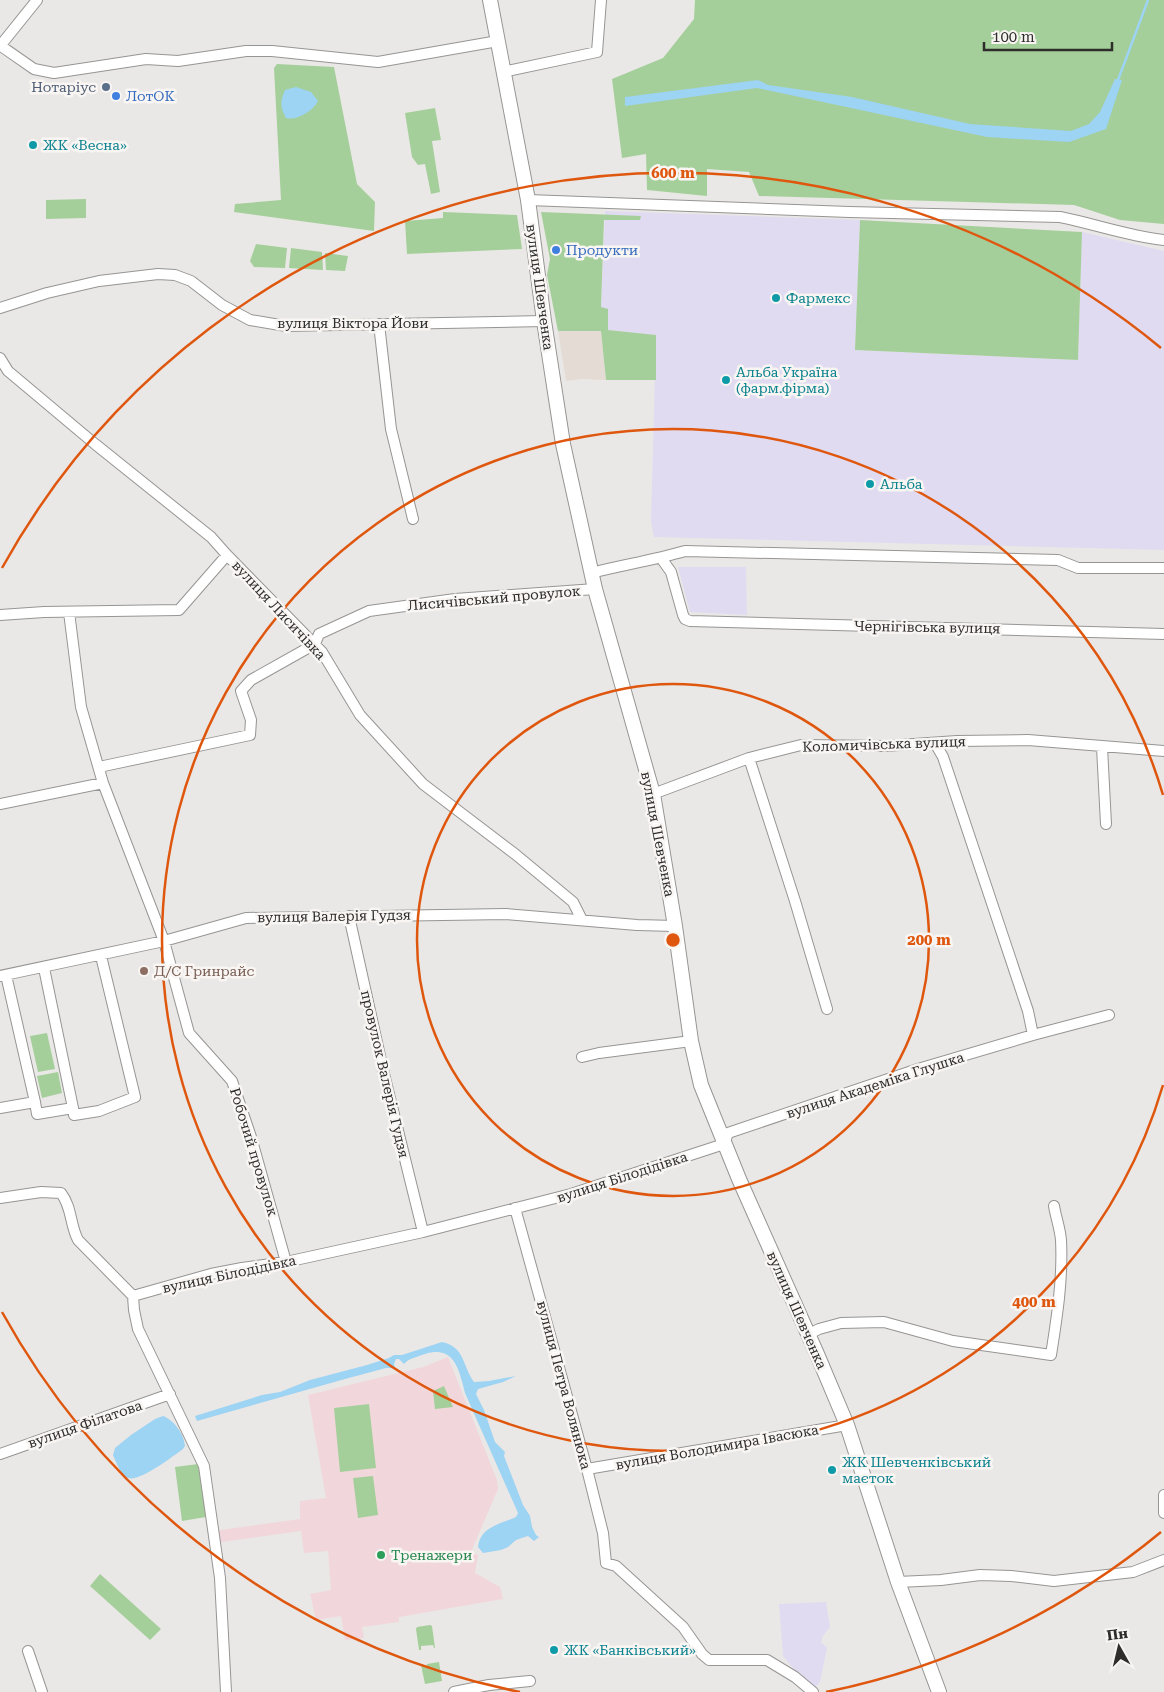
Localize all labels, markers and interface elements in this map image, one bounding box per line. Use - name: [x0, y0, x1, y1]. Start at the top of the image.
- scale bar: [984, 20, 1112, 52]
- text: 100 m: [992, 28, 1035, 46]
- place label: Нотаріус: [31, 79, 96, 95]
- marker: Нотаріус: [100, 81, 112, 93]
- place label: ЛотОК: [126, 88, 175, 104]
- marker: ЛотОК: [110, 90, 122, 102]
- place label: ЖК «Весна»: [43, 137, 127, 153]
- marker: ЖК «Весна»: [27, 139, 39, 151]
- text: 600 m: [651, 164, 695, 182]
- street label: вулиця Шевченка: [523, 223, 557, 352]
- place label: Продукти: [566, 242, 638, 258]
- marker: Продукти: [550, 244, 562, 256]
- place label: Фармекс: [786, 290, 851, 306]
- marker: Фармекс: [770, 292, 782, 304]
- street label: вулиця Віктора Йови: [277, 315, 429, 331]
- place label: Альба Україна (фарм.фірма): [736, 364, 838, 396]
- marker: Альба Україна (фарм.фірма): [720, 374, 732, 386]
- place label: Альба: [880, 476, 923, 492]
- marker: Альба: [864, 478, 876, 490]
- street label: вулиця Лисичівка: [229, 557, 329, 663]
- street label: Лисичівський провулок: [407, 582, 582, 614]
- street label: Чернігівська вулиця: [854, 618, 1000, 636]
- street label: Коломичівська вулиця: [802, 733, 966, 755]
- street label: вулиця Шевченка: [638, 770, 678, 898]
- street label: вулиця Валерія Гудзя: [257, 907, 411, 925]
- centre of rings: [664, 931, 682, 949]
- text: 200 m: [907, 931, 951, 949]
- place label: Д/С Гринрайс: [154, 963, 255, 979]
- marker: Д/С Гринрайс: [138, 965, 150, 977]
- street label: провулок Валерія Гудзя: [358, 989, 412, 1159]
- street label: вулиця Академіка Глушка: [784, 1049, 966, 1121]
- street label: Робочий провулок: [227, 1086, 281, 1219]
- street label: вулиця Білодідівка: [555, 1148, 690, 1206]
- street label: вулиця Шевченка: [764, 1249, 830, 1372]
- street label: вулиця Білодідівка: [161, 1252, 298, 1296]
- text: 400 m: [1012, 1293, 1056, 1311]
- street label: вулиця Петра Волянюка: [534, 1299, 594, 1471]
- street label: вулиця Філатова: [26, 1397, 145, 1451]
- street label: вулиця Володимира Івасюка: [614, 1421, 820, 1473]
- place label: ЖК Шевченківський маєток: [842, 1454, 991, 1486]
- marker: ЖК Шевченківський маєток: [826, 1464, 838, 1476]
- place label: Тренажери: [391, 1547, 472, 1563]
- marker: Тренажери: [375, 1549, 387, 1561]
- north arrow: [1094, 1622, 1144, 1672]
- text: Пн: [1106, 1625, 1129, 1644]
- place label: ЖК «Банківський»: [564, 1642, 696, 1658]
- marker: ЖК «Банківський»: [548, 1644, 560, 1656]

